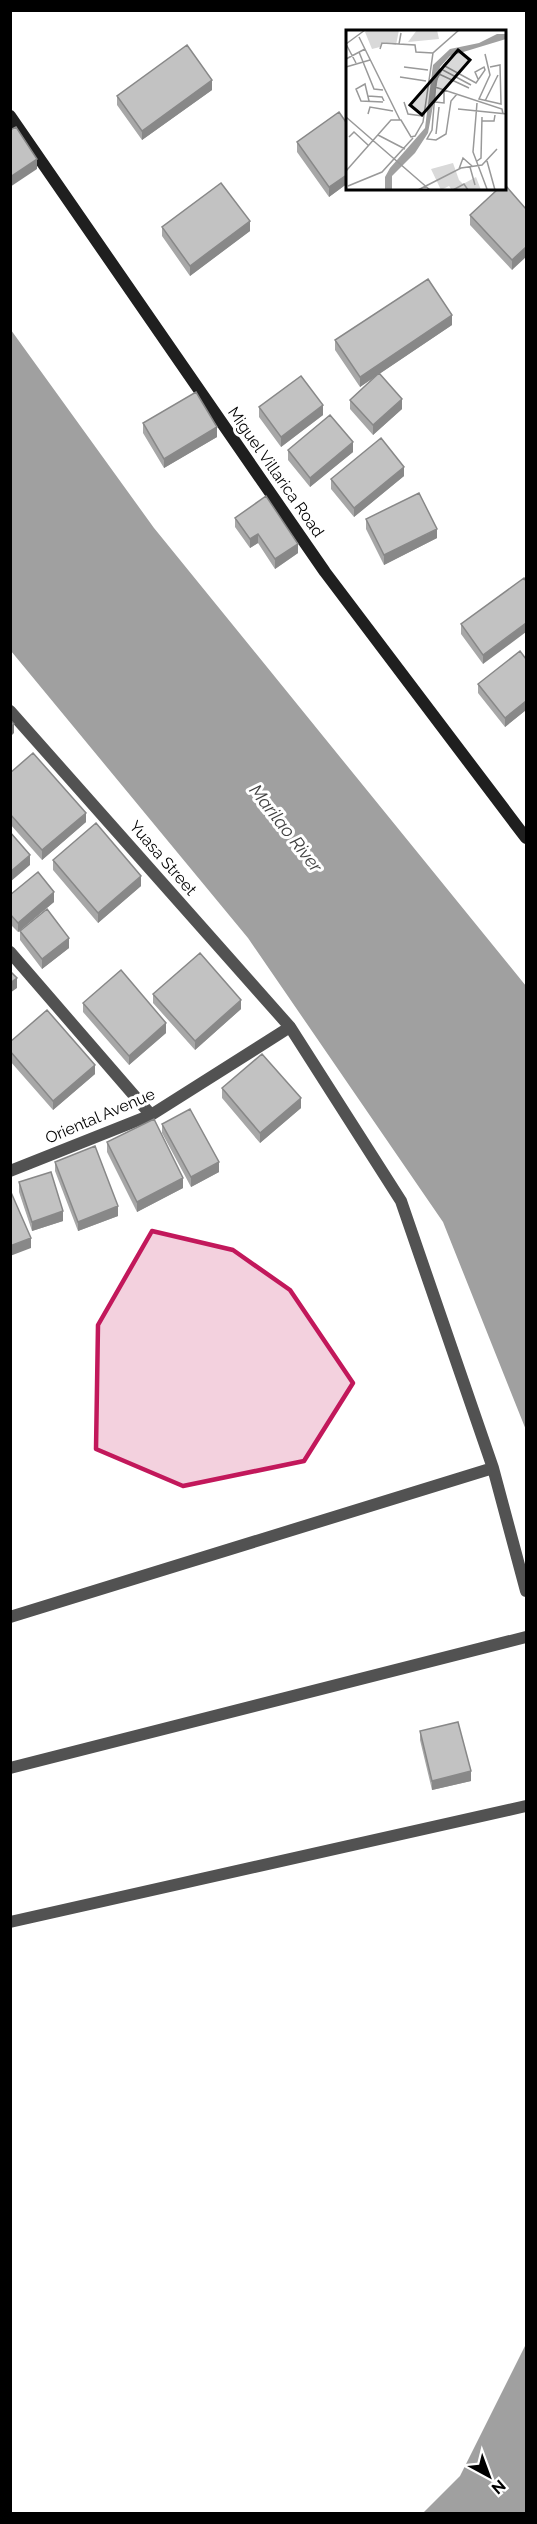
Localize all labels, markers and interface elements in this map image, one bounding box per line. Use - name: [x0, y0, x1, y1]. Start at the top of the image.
- inset map: [346, 30, 507, 190]
- street label: Miguel Villarica Road: [224, 403, 328, 541]
- water label: Marilao River: [245, 780, 327, 877]
- street label: Yuasa Street: [125, 817, 201, 900]
- street label: Oriental Avenue: [42, 1084, 158, 1148]
- north arrow: [459, 2446, 519, 2506]
- text: N: [488, 2476, 509, 2498]

